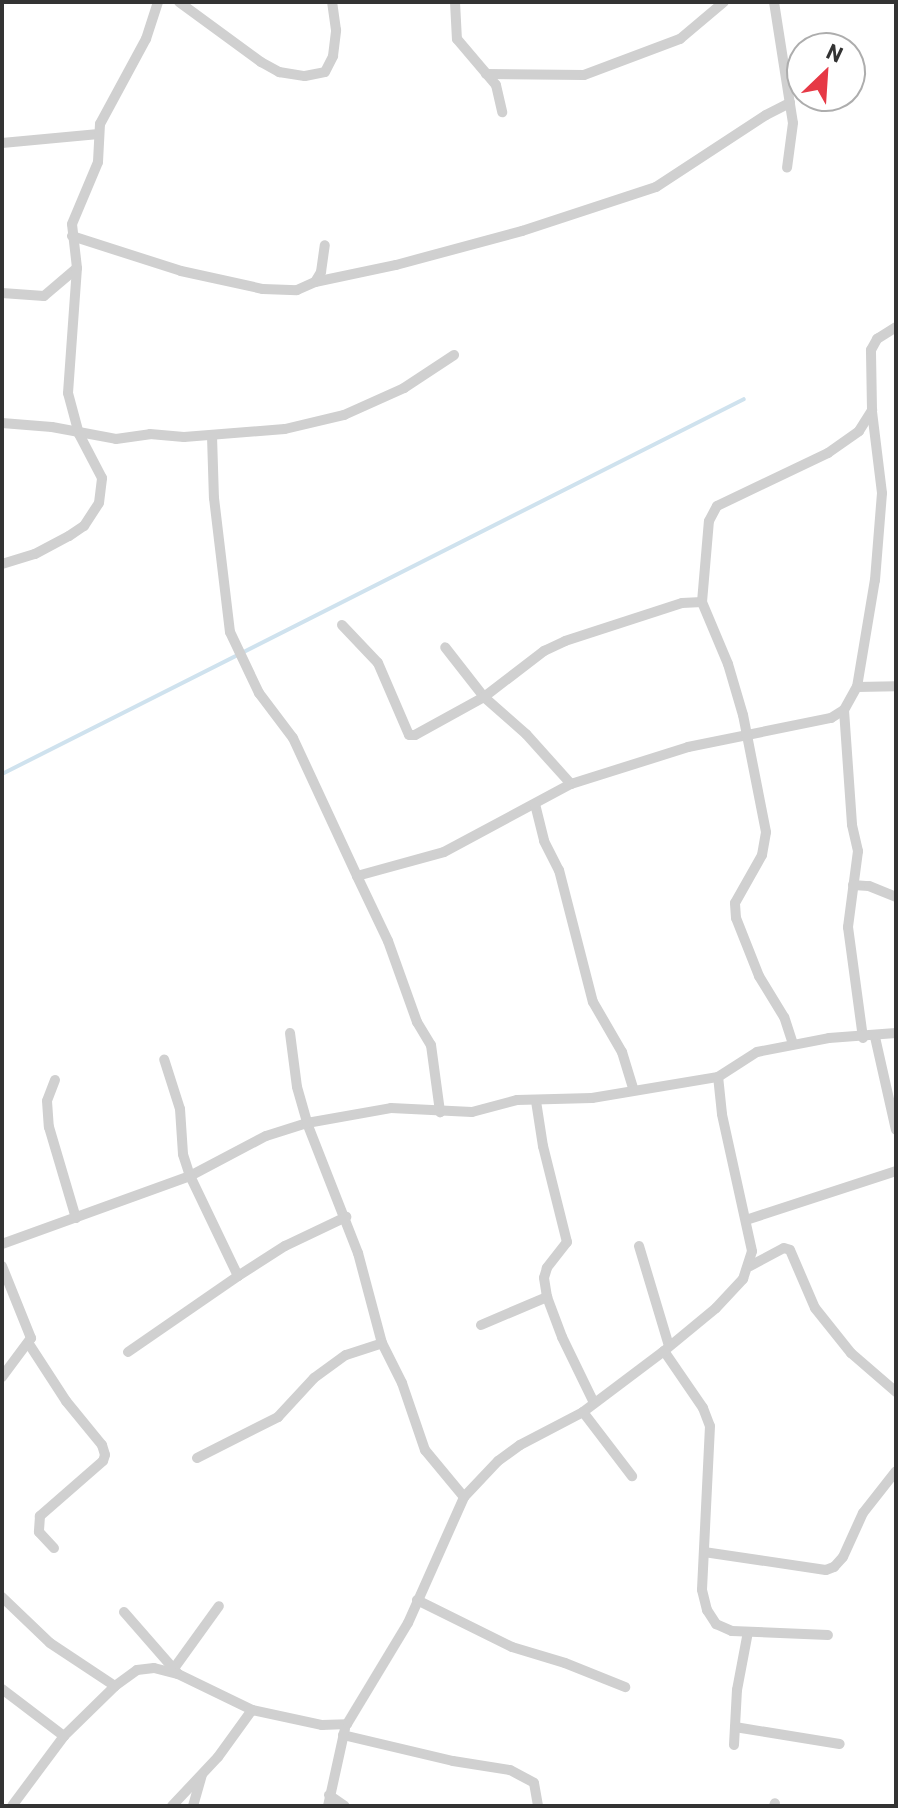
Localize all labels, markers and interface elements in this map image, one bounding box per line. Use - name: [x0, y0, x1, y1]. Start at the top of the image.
- north arrow: [786, 32, 866, 112]
- text: N: [823, 37, 847, 67]

